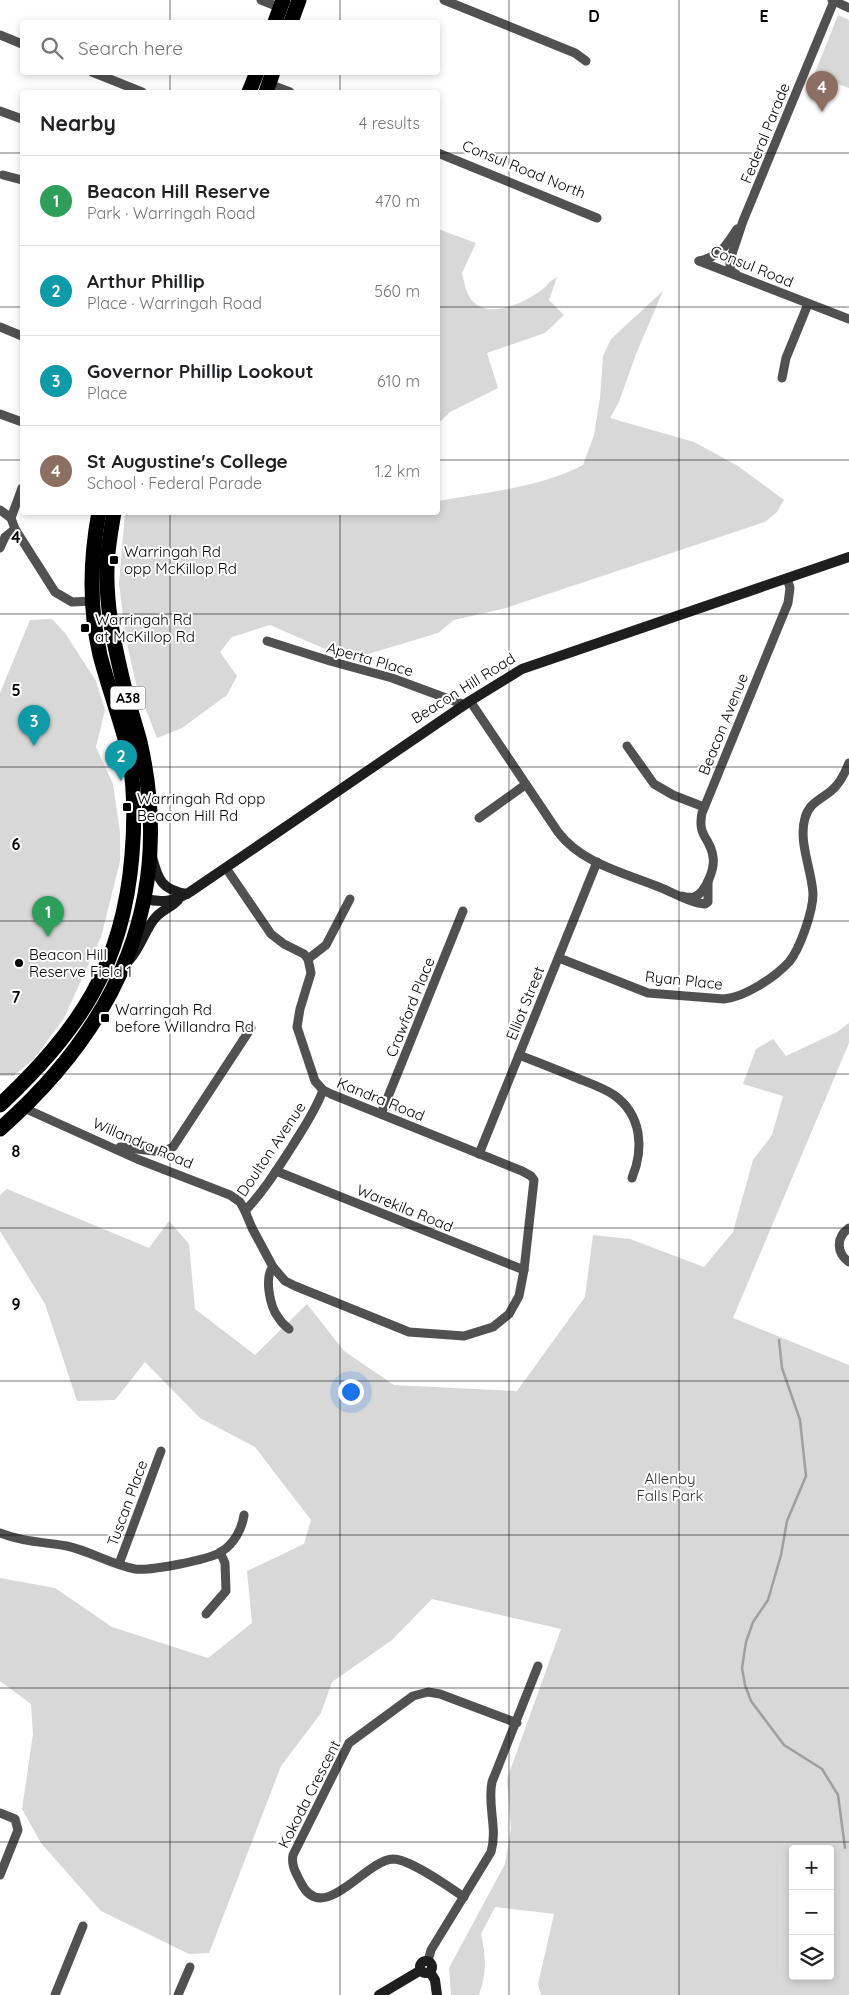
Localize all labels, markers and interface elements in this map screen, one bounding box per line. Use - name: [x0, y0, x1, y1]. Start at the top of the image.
- text: D: [588, 6, 600, 26]
- text: E: [759, 6, 769, 26]
- search box: [20, 20, 440, 75]
- icon: search: [38, 34, 66, 62]
- text: Search here: [78, 36, 183, 60]
- pin: 4: [806, 71, 838, 112]
- street label: Federal Parade: [736, 80, 794, 186]
- text: Nearby: [40, 110, 116, 136]
- text: 4 results: [359, 113, 420, 133]
- street label: Consul Road North: [460, 136, 588, 202]
- text: Beacon Hill Reserve: [87, 179, 270, 203]
- text: 1: [53, 191, 59, 211]
- text: 470 m: [375, 191, 420, 211]
- text: Park · Warringah Road: [87, 203, 255, 223]
- street label: Consul Road: [708, 241, 796, 291]
- text: Arthur Phillip: [87, 269, 205, 293]
- text: 2: [51, 281, 61, 301]
- text: 560 m: [374, 281, 420, 301]
- text: Place · Warringah Road: [87, 293, 262, 313]
- text: Governor Phillip Lookout: [87, 359, 313, 383]
- text: 3: [52, 371, 60, 391]
- text: 610 m: [377, 371, 420, 391]
- text: Place: [87, 383, 127, 403]
- text: St Augustine's College: [87, 449, 288, 473]
- text: 4: [51, 461, 61, 481]
- text: 1.2 km: [375, 461, 420, 481]
- text: School · Federal Parade: [87, 473, 262, 493]
- text: 4: [11, 527, 21, 547]
- place label: Warringah Rd opp McKillop Rd: [124, 542, 237, 578]
- marker: Warringah Rd opp McKillop Rd: [108, 554, 120, 566]
- place label: Warringah Rd at McKillop Rd: [95, 610, 195, 646]
- marker: Warringah Rd at McKillop Rd: [79, 622, 91, 634]
- street label: Aperta Place: [325, 638, 415, 680]
- street label: Beacon Hill Road: [407, 648, 519, 728]
- street label: Beacon Avenue: [694, 670, 752, 778]
- text: 5: [11, 680, 21, 700]
- road number: A38: [110, 686, 146, 710]
- pin: 3: [18, 705, 50, 746]
- pin: 2: [105, 740, 137, 781]
- place label: Warringah Rd opp Beacon Hill Rd: [137, 789, 265, 825]
- marker: Warringah Rd opp Beacon Hill Rd: [121, 801, 133, 813]
- text: 6: [12, 834, 21, 854]
- pin: 1: [32, 896, 64, 937]
- place label: Beacon Hill Reserve Field 1: [29, 945, 132, 981]
- street label: Crawford Place: [381, 954, 439, 1060]
- marker: Beacon Hill Reserve Field 1: [13, 957, 25, 969]
- street label: Elliot Street: [502, 963, 548, 1043]
- street label: Ryan Place: [644, 966, 724, 994]
- text: 7: [12, 987, 21, 1007]
- place label: Warringah Rd before Willandra Rd: [115, 1000, 254, 1036]
- marker: Warringah Rd before Willandra Rd: [99, 1012, 111, 1024]
- street label: Kandra Road: [334, 1073, 428, 1125]
- street label: Doulton Avenue: [232, 1098, 310, 1200]
- street label: Willandra Road: [90, 1113, 196, 1173]
- text: 8: [12, 1141, 21, 1161]
- street label: Warekila Road: [354, 1180, 456, 1236]
- text: 9: [11, 1294, 21, 1314]
- your location: [338, 1379, 364, 1405]
- street label: Tuscan Place: [103, 1457, 151, 1549]
- park label: Allenby Falls Park: [636, 1469, 704, 1505]
- street label: Kokoda Crescent: [274, 1737, 344, 1851]
- map controls: [789, 1845, 834, 1980]
- button: +: [789, 1845, 834, 1890]
- button: −: [789, 1890, 834, 1935]
- button: layers: [789, 1935, 834, 1980]

